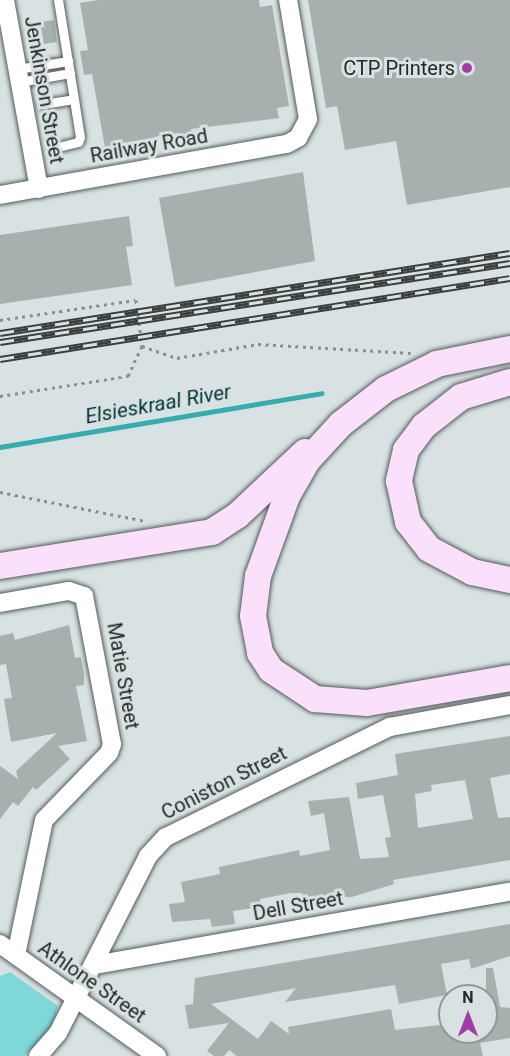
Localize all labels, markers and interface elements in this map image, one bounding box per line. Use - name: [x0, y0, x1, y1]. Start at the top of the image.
- street label: Jenkinson Street: [19, 14, 69, 166]
- place label: CTP Printers: [343, 56, 455, 80]
- marker: CTP Printers: [460, 61, 474, 75]
- street label: Railway Road: [88, 124, 210, 168]
- water label: Elsieskraal River: [83, 379, 233, 429]
- street label: Matie Street: [102, 621, 144, 731]
- street label: Coniston Street: [157, 741, 291, 825]
- street label: Dell Street: [251, 886, 345, 926]
- street label: Athlone Street: [33, 936, 151, 1028]
- north arrow: [438, 984, 498, 1044]
- text: N: [462, 988, 474, 1007]

